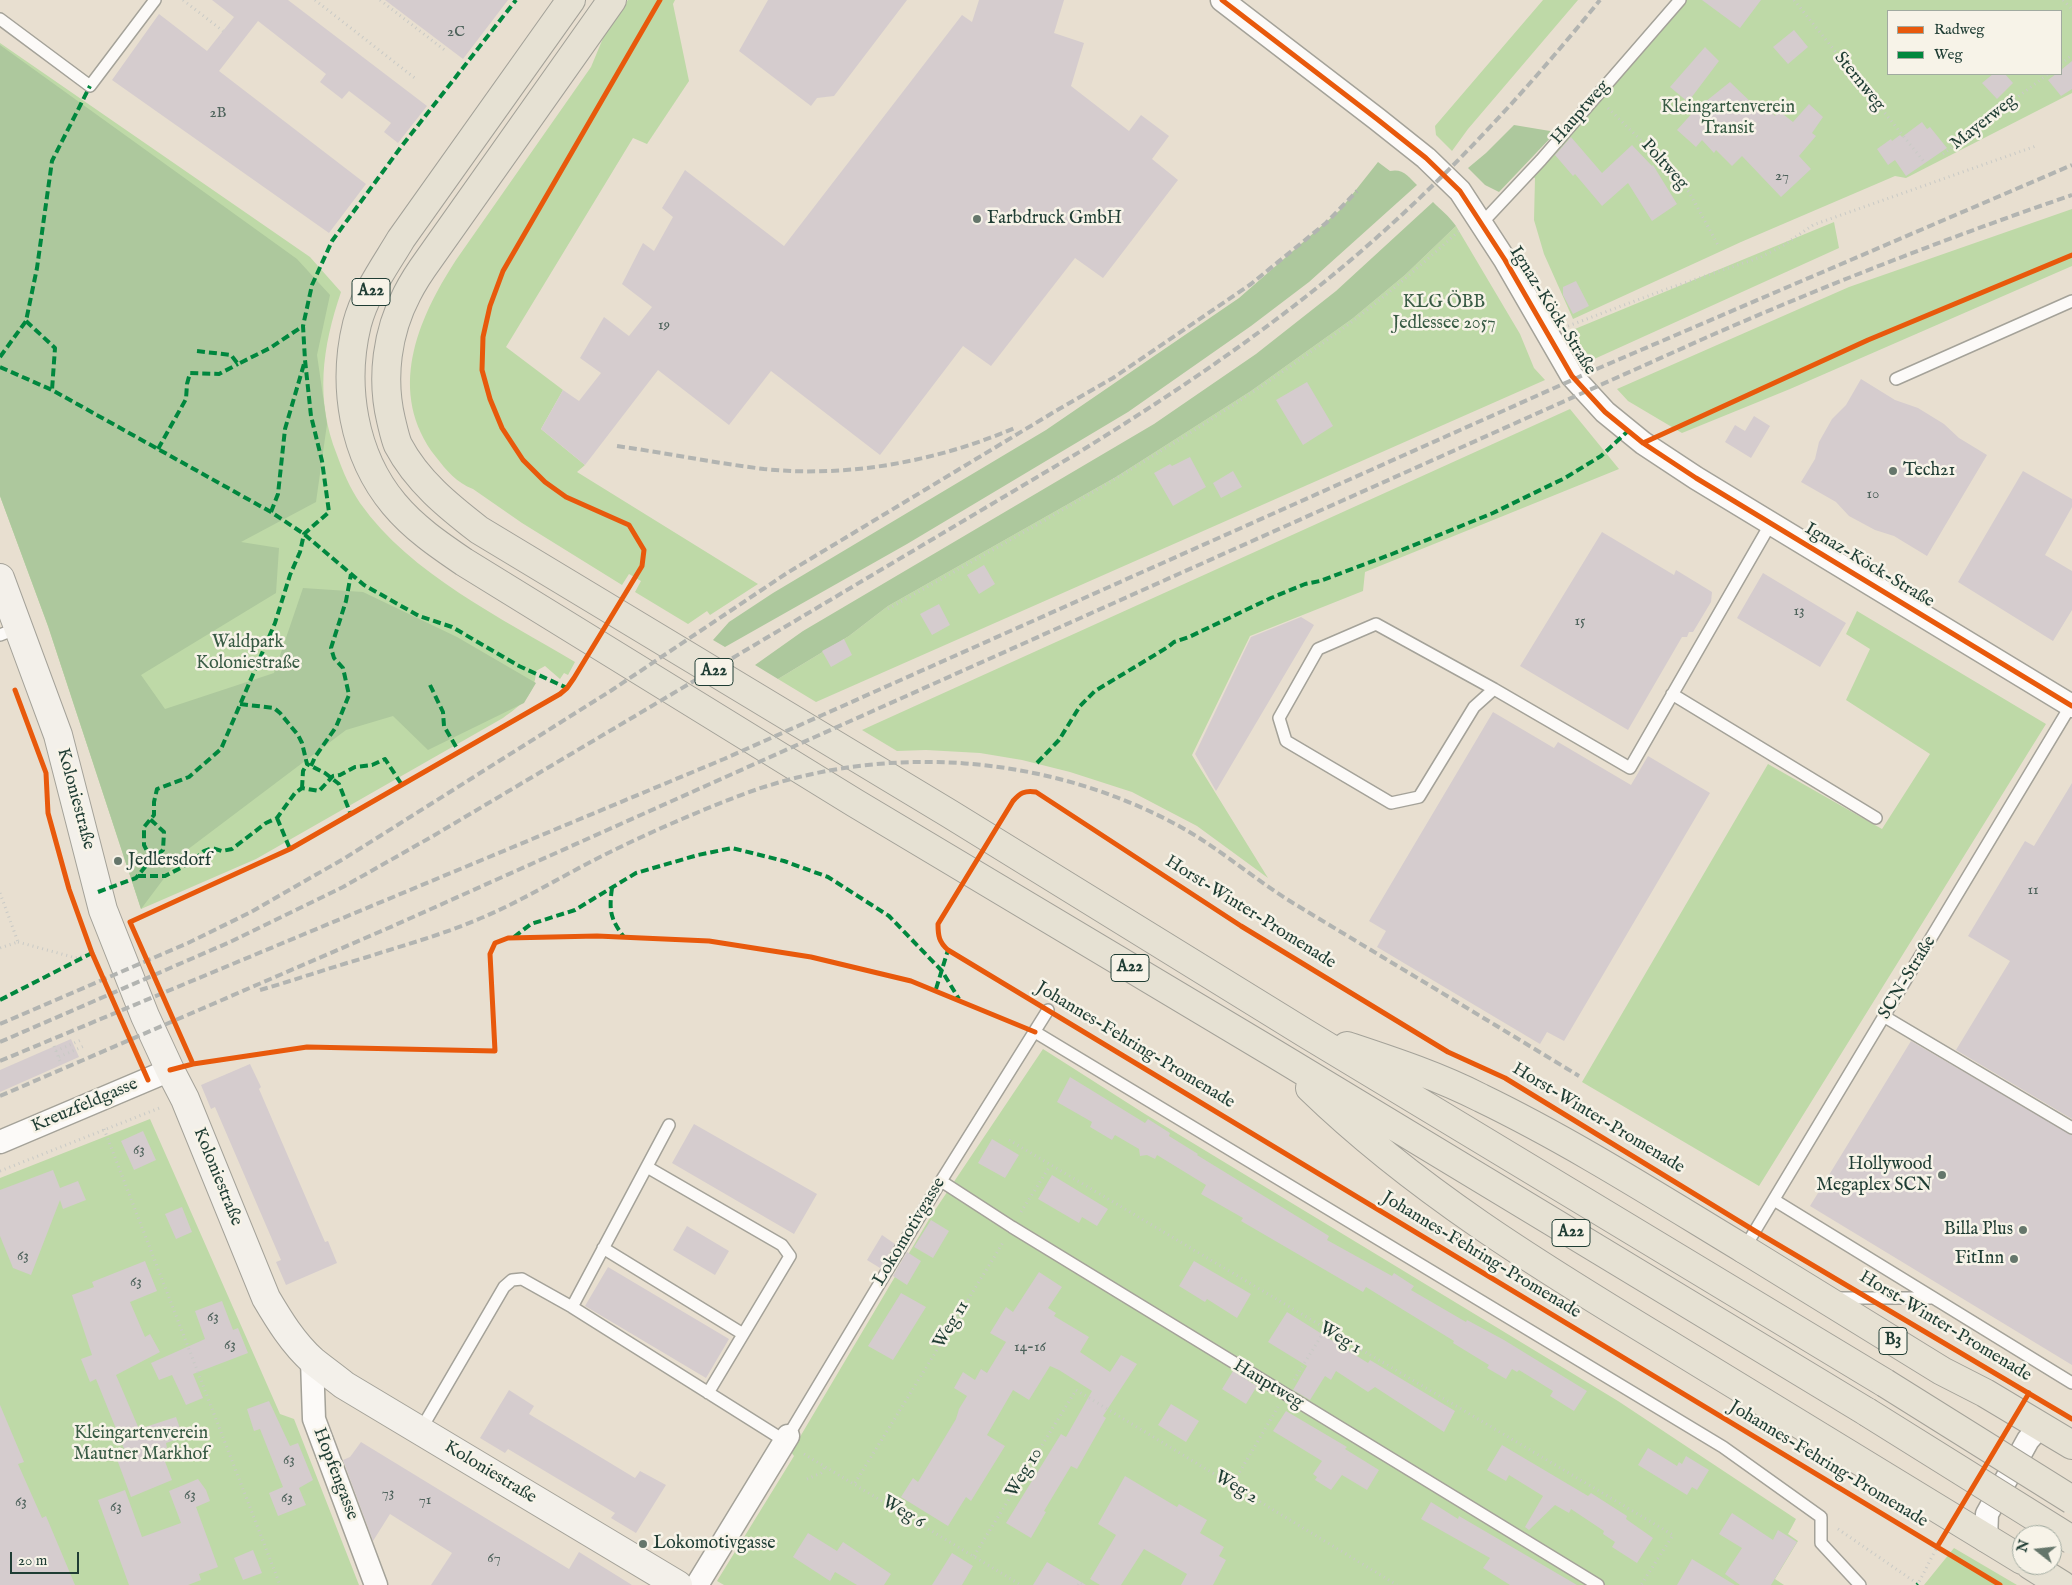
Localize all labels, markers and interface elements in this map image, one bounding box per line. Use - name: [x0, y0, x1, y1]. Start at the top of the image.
- legend: [1887, 10, 2062, 75]
- text: Radweg: [1934, 20, 1985, 39]
- house number: 2C: [447, 24, 465, 42]
- text: Weg: [1934, 45, 1963, 64]
- street label: Sternweg: [1829, 48, 1889, 116]
- street label: Hauptweg: [1547, 76, 1615, 150]
- street label: Mayerweg: [1947, 91, 2021, 155]
- park label: Kleingartenverein Transit: [1661, 97, 1795, 140]
- house number: 2B: [210, 105, 226, 123]
- street label: Poltweg: [1636, 135, 1692, 195]
- house number: 27: [1775, 168, 1789, 186]
- place label: Farbdruck GmbH: [987, 208, 1122, 230]
- marker: Farbdruck GmbH: [971, 213, 983, 225]
- street label: Ignaz-Köck-Straße: [1504, 243, 1600, 379]
- road number: A22: [352, 278, 390, 306]
- park label: KLG ÖBB Jedlessee 2057: [1392, 292, 1496, 334]
- house number: 19: [658, 317, 670, 335]
- place label: Tech21: [1903, 460, 1955, 482]
- marker: Tech21: [1887, 465, 1899, 477]
- house number: 10: [1867, 486, 1879, 504]
- street label: Ignaz-Köck-Straße: [1800, 519, 1938, 613]
- house number: 13: [1793, 603, 1805, 621]
- house number: 15: [1574, 613, 1586, 631]
- park label: Waldpark Koloniestraße: [196, 632, 300, 674]
- road number: A22: [695, 659, 733, 686]
- street label: Koloniestraße: [51, 746, 99, 852]
- place label: Jedlersdorf: [128, 850, 211, 872]
- street label: Horst-Winter-Promenade: [1161, 852, 1339, 974]
- marker: Jedlersdorf: [112, 855, 124, 867]
- house number: 11: [2027, 882, 2039, 900]
- street label: SCN-Straße: [1875, 932, 1941, 1024]
- road number: A22: [1111, 954, 1149, 981]
- street label: Johannes-Fehring-Promenade: [1032, 978, 1238, 1114]
- street label: Horst-Winter-Promenade: [1508, 1059, 1688, 1179]
- street label: Kreuzfeldgasse: [29, 1074, 141, 1138]
- street label: Koloniestraße: [187, 1125, 247, 1229]
- house number: 63: [133, 1142, 145, 1160]
- place label: Hollywood Megaplex SCN: [1816, 1154, 1932, 1196]
- marker: Hollywood Megaplex SCN: [1936, 1169, 1948, 1181]
- street label: Lokomotivgasse: [869, 1174, 951, 1290]
- street label: Johannes-Fehring-Promenade: [1378, 1188, 1584, 1324]
- place label: Billa Plus: [1944, 1219, 2013, 1241]
- road number: A22: [1552, 1220, 1590, 1246]
- marker: Billa Plus: [2017, 1224, 2029, 1236]
- house number: 63: [17, 1248, 29, 1266]
- place label: FitInn: [1955, 1248, 2004, 1270]
- marker: FitInn: [2008, 1253, 2020, 1265]
- street label: Horst-Winter-Promenade: [1855, 1267, 2035, 1387]
- house number: 63: [130, 1274, 142, 1292]
- street label: Weg 11: [929, 1297, 975, 1353]
- house number: 63: [207, 1309, 219, 1327]
- street label: Weg 1: [1315, 1318, 1365, 1360]
- road number: B3: [1879, 1328, 1907, 1354]
- house number: 63: [224, 1337, 236, 1355]
- house number: 14-16: [1014, 1339, 1046, 1357]
- street label: Hauptweg: [1229, 1356, 1307, 1414]
- street label: Johannes-Fehring-Promenade: [1725, 1397, 1931, 1533]
- park label: Kleingartenverein Mautner Markhof: [73, 1423, 209, 1466]
- street label: Hopfengasse: [307, 1425, 363, 1523]
- street label: Koloniestraße: [440, 1437, 540, 1509]
- street label: Weg 10: [1002, 1444, 1048, 1502]
- house number: 63: [283, 1452, 295, 1470]
- street label: Weg 2: [1210, 1467, 1262, 1509]
- house number: 73: [382, 1485, 394, 1503]
- house number: 63: [184, 1487, 196, 1505]
- house number: 63: [281, 1490, 293, 1508]
- house number: 71: [419, 1492, 431, 1510]
- street label: Weg 6: [878, 1492, 928, 1534]
- house number: 63: [15, 1494, 27, 1512]
- house number: 63: [110, 1499, 122, 1517]
- north arrow: [2012, 1525, 2062, 1575]
- place label: Lokomotivgasse: [653, 1533, 775, 1555]
- marker: Lokomotivgasse: [637, 1538, 649, 1550]
- text: N: [2013, 1538, 2034, 1554]
- scale bar: [12, 1542, 81, 1574]
- house number: 67: [487, 1550, 501, 1568]
- text: 20 m: [18, 1551, 47, 1570]

